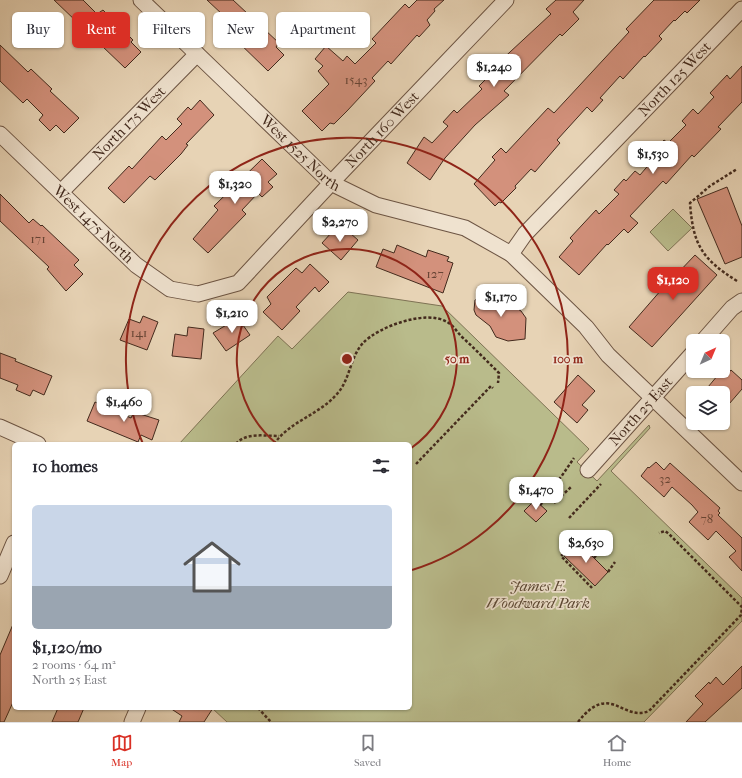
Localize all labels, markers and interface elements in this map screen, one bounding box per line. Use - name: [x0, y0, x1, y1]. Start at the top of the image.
- chip: Buy: [12, 12, 64, 48]
- chip: Rent: [72, 12, 130, 48]
- chip: Filters: [138, 12, 205, 48]
- chip: New: [213, 12, 268, 48]
- chip: Apartment: [276, 12, 370, 48]
- street label: North 125 West: [635, 37, 715, 120]
- pin: $1,240: [461, 54, 527, 88]
- text: $1,240: [476, 59, 512, 74]
- house number: 1543: [344, 72, 368, 87]
- street label: North 175 West: [89, 82, 170, 164]
- street label: North 160 West: [341, 87, 423, 172]
- street label: West 1525 North: [256, 110, 343, 195]
- pin: $1,530: [620, 141, 686, 175]
- text: $1,530: [637, 146, 669, 161]
- pin: $1,320: [202, 171, 268, 205]
- text: $1,320: [218, 176, 252, 191]
- street label: West 1475 North: [49, 181, 138, 267]
- pin: $2,270: [307, 209, 373, 243]
- text: $2,270: [322, 214, 358, 229]
- house number: 171: [30, 231, 46, 246]
- house number: 127: [426, 266, 444, 281]
- pin: $1,120: [640, 267, 706, 301]
- text: $1,120: [657, 272, 689, 287]
- pin: $1,170: [468, 284, 534, 318]
- text: $1,170: [485, 289, 517, 304]
- pin: $1,210: [199, 300, 265, 334]
- text: $1,210: [216, 305, 248, 320]
- house number: 141: [131, 325, 147, 340]
- north arrow: [686, 334, 730, 378]
- map controls: [686, 334, 730, 430]
- centre of rings: [340, 352, 354, 366]
- text: 50 m: [445, 352, 470, 366]
- text: 100 m: [553, 352, 584, 366]
- street label: North 25 East: [605, 373, 677, 449]
- button: layers: [686, 386, 730, 430]
- pin: $1,460: [91, 389, 157, 423]
- text: $1,460: [106, 394, 142, 409]
- icon: filters: [370, 455, 392, 477]
- text: 10 homes: [32, 456, 98, 476]
- house number: 32: [659, 471, 671, 486]
- pin: $1,470: [503, 477, 569, 511]
- text: $1,470: [518, 482, 554, 497]
- house number: 78: [701, 511, 713, 526]
- pin: $2,630: [553, 530, 619, 564]
- icon: home: [176, 531, 248, 603]
- text: $2,630: [568, 535, 604, 550]
- park label: James E. Woodward Park: [486, 577, 590, 612]
- text: $1,120/mo: [32, 637, 102, 657]
- text: 2 rooms · 64 m²: [32, 657, 116, 672]
- text: North 25 East: [32, 672, 107, 687]
- tab: Map: [111, 732, 133, 769]
- tab: Saved: [354, 732, 381, 769]
- tab: Home: [603, 732, 631, 769]

